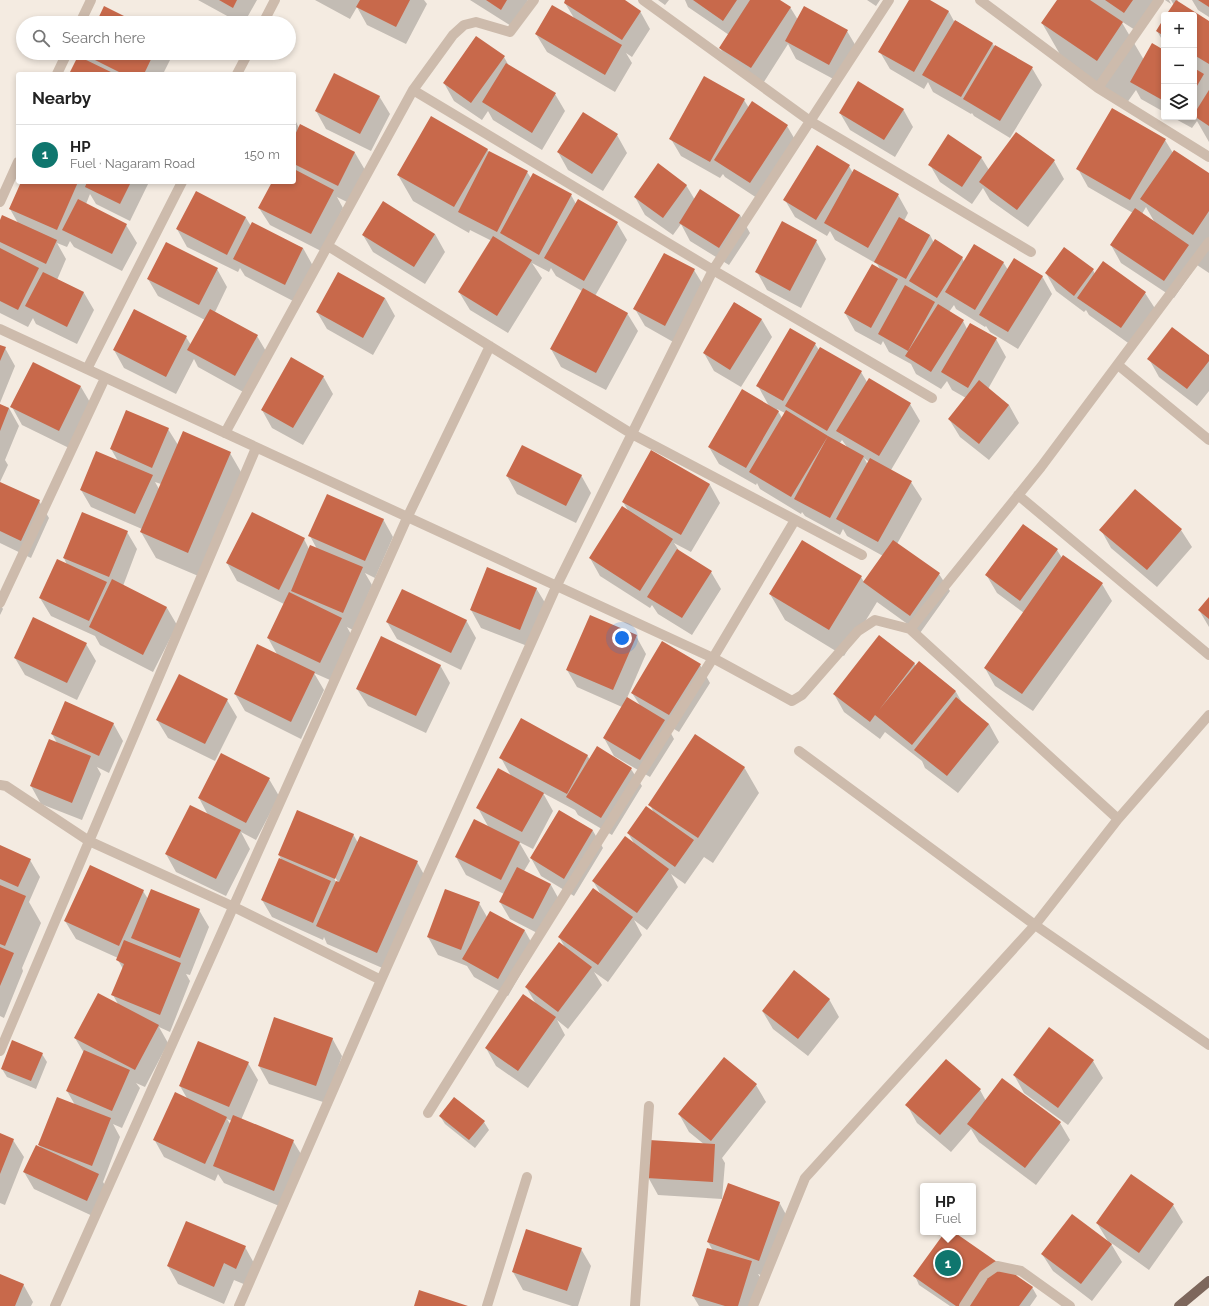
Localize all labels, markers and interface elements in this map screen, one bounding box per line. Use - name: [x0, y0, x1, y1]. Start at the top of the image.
- map controls: [1161, 12, 1197, 120]
- button: +: [1161, 12, 1197, 48]
- search box: [16, 16, 296, 60]
- icon: search: [30, 27, 52, 49]
- text: Search here: [62, 29, 145, 47]
- button: −: [1161, 48, 1197, 84]
- button: layers: [1161, 84, 1197, 120]
- text: Nearby: [32, 88, 91, 108]
- text: HP: [70, 138, 91, 156]
- text: 1: [42, 147, 48, 162]
- text: 150 m: [244, 147, 280, 162]
- text: Fuel · Nagaram Road: [70, 156, 195, 171]
- your location: [612, 628, 632, 648]
- popup: [920, 1183, 976, 1235]
- text: HP: [935, 1193, 955, 1211]
- text: Fuel: [935, 1211, 961, 1226]
- pin: 1: [935, 1248, 961, 1278]

